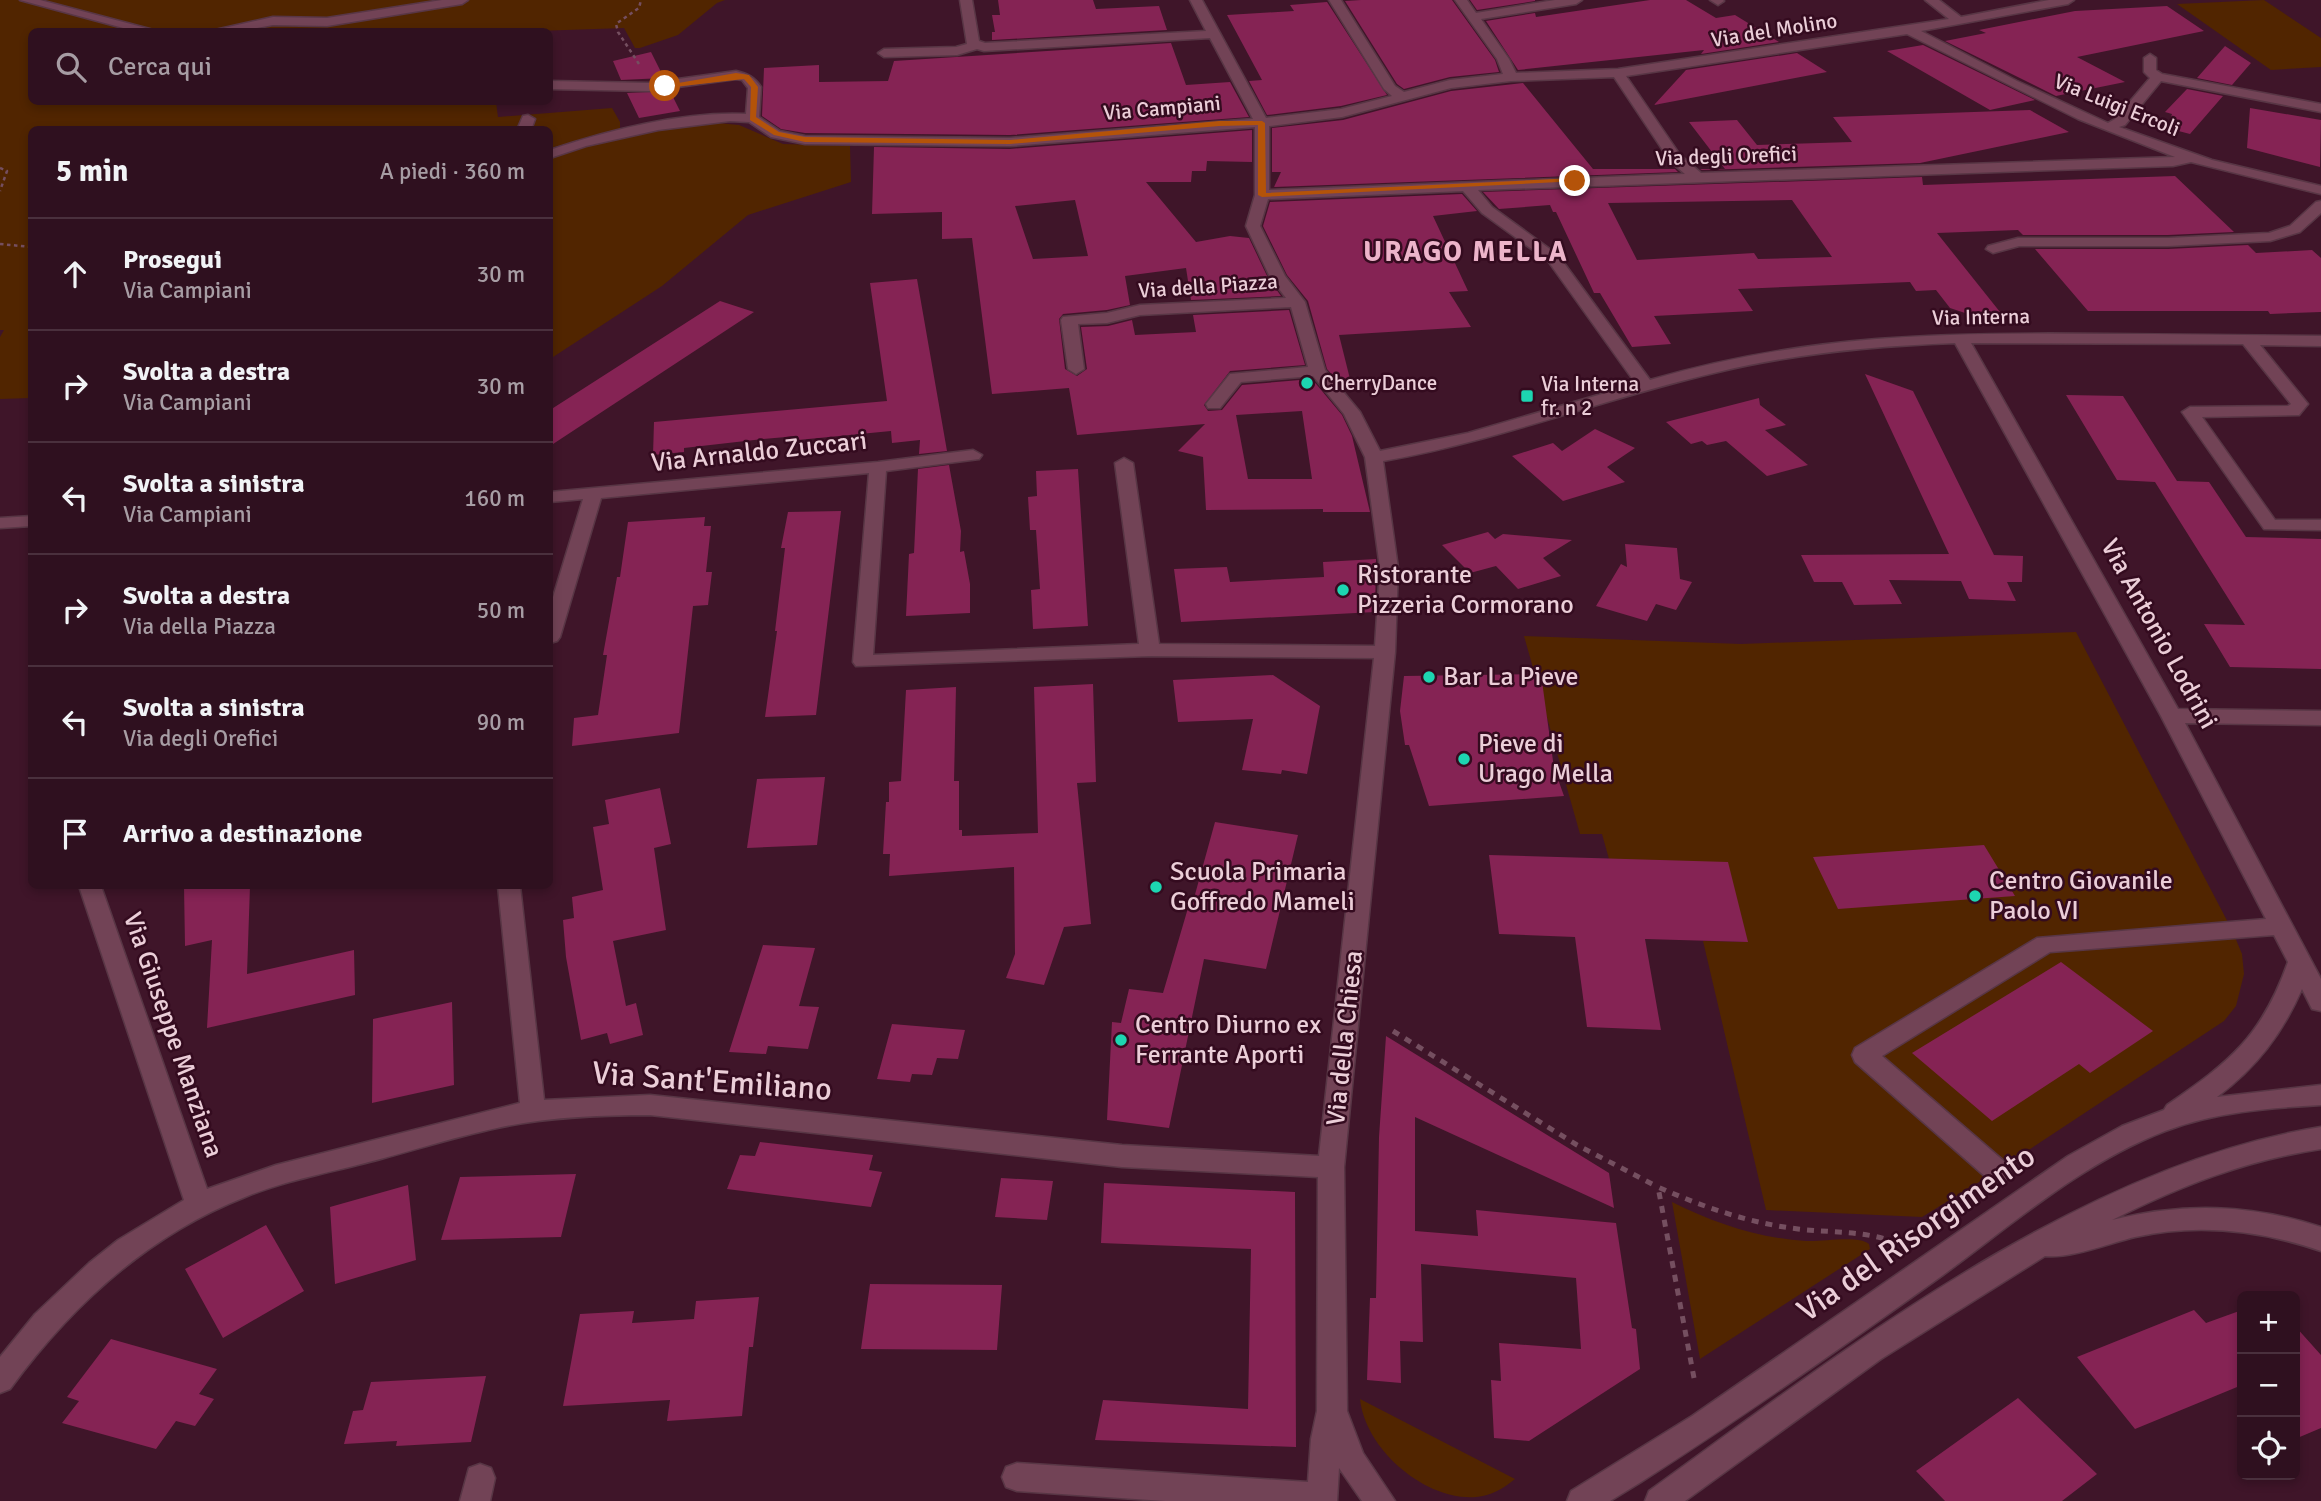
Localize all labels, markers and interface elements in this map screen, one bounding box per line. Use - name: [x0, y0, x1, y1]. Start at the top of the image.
- street label: Via del Molino: [1709, 7, 1839, 53]
- search box: [28, 28, 553, 105]
- icon: search: [52, 48, 90, 86]
- text: Cerca qui: [108, 51, 212, 83]
- street label: Via Luigi Ercoli: [2050, 68, 2184, 142]
- route start: [649, 70, 680, 101]
- street label: Via Campiani: [1102, 90, 1222, 126]
- street label: Via degli Orefici: [1655, 141, 1797, 171]
- text: 5 min: [56, 153, 128, 190]
- text: A piedi · 360 m: [380, 157, 525, 186]
- route end: [1559, 165, 1590, 196]
- district label: URAGO MELLA: [1363, 235, 1569, 269]
- text: Prosegui: [123, 244, 222, 276]
- icon: ahead: [56, 255, 94, 293]
- text: 30 m: [477, 260, 525, 289]
- street label: Via della Piazza: [1137, 268, 1279, 304]
- text: Via Campiani: [123, 276, 252, 305]
- street label: Via Interna: [1932, 303, 2030, 331]
- text: Svolta a destra: [123, 356, 290, 388]
- icon: right: [56, 367, 94, 405]
- place label: CherryDance: [1321, 370, 1437, 396]
- place label: Via Interna fr. n 2: [1541, 371, 1639, 421]
- text: 30 m: [477, 372, 525, 401]
- marker: CherryDance: [1299, 375, 1315, 391]
- text: Via Campiani: [123, 388, 252, 417]
- marker: Via Interna fr. n 2: [1519, 388, 1535, 404]
- street label: Via Arnaldo Zuccari: [649, 425, 869, 479]
- text: Svolta a sinistra: [123, 468, 305, 500]
- icon: left: [56, 479, 94, 517]
- text: 160 m: [464, 484, 525, 513]
- text: Via Campiani: [123, 500, 252, 529]
- street label: Via Antonio Lodrini: [2094, 533, 2224, 735]
- place label: Ristorante Pizzeria Cormorano: [1357, 559, 1574, 621]
- text: Svolta a destra: [123, 580, 290, 612]
- marker: Ristorante Pizzeria Cormorano: [1335, 582, 1351, 598]
- icon: right: [56, 591, 94, 629]
- text: 50 m: [477, 596, 525, 625]
- text: Via della Piazza: [123, 612, 276, 641]
- place label: Bar La Pieve: [1443, 661, 1578, 693]
- marker: Bar La Pieve: [1421, 669, 1437, 685]
- text: Svolta a sinistra: [123, 692, 305, 724]
- icon: left: [56, 703, 94, 741]
- text: 90 m: [477, 708, 525, 737]
- text: Via degli Orefici: [123, 724, 278, 753]
- place label: Pieve di Urago Mella: [1478, 728, 1613, 790]
- marker: Pieve di Urago Mella: [1456, 751, 1472, 767]
- icon: arrive: [56, 815, 94, 853]
- text: Arrivo a destinazione: [123, 818, 363, 850]
- place label: Scuola Primaria Goffredo Mameli: [1170, 856, 1355, 918]
- place label: Centro Giovanile Paolo VI: [1989, 865, 2173, 927]
- marker: Scuola Primaria Goffredo Mameli: [1148, 879, 1164, 895]
- marker: Centro Giovanile Paolo VI: [1967, 888, 1983, 904]
- street label: Via Giuseppe Manziana: [116, 908, 230, 1162]
- street label: Via della Chiesa: [1320, 949, 1370, 1127]
- place label: Centro Diurno ex Ferrante Aporti: [1135, 1009, 1321, 1071]
- marker: Centro Diurno ex Ferrante Aporti: [1113, 1032, 1129, 1048]
- street label: Via Sant'Emiliano: [591, 1053, 833, 1109]
- street label: Via del Risorgimento: [1789, 1136, 2043, 1330]
- map controls: [2237, 1291, 2300, 1480]
- button: +: [2237, 1291, 2300, 1354]
- button: −: [2237, 1354, 2300, 1417]
- button: locate: [2237, 1417, 2300, 1480]

